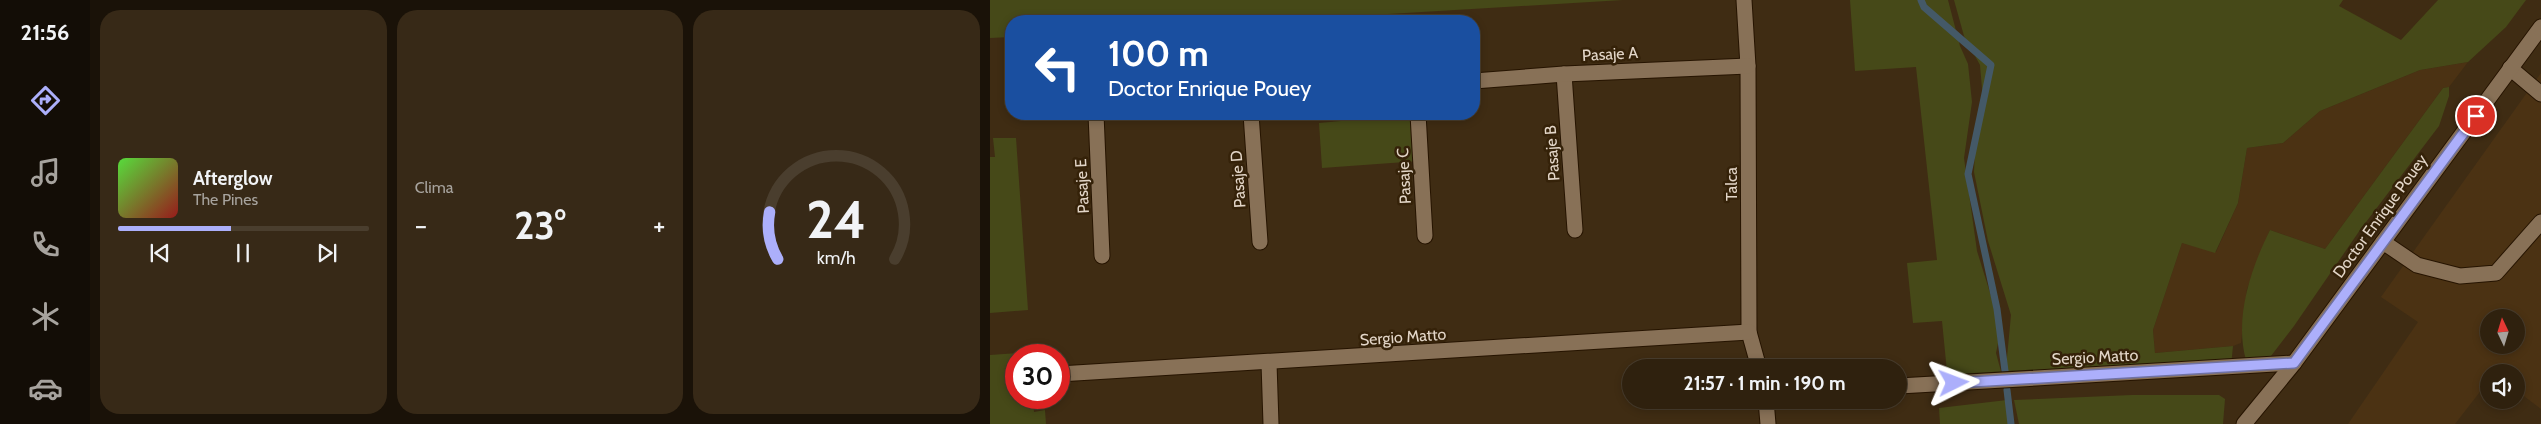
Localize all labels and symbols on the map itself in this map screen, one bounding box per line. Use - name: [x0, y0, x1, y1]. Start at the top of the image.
- street label: Pasaje A: [1582, 43, 1639, 65]
- pin: [2455, 95, 2497, 137]
- street label: Pasaje B: [1541, 124, 1563, 181]
- street label: Pasaje C: [1393, 147, 1415, 204]
- street label: Pasaje D: [1227, 150, 1249, 208]
- street label: Doctor Enrique Pouey: [2329, 151, 2431, 281]
- street label: Pasaje E: [1071, 158, 1093, 214]
- street label: Talca: [1722, 167, 1741, 201]
- north arrow: [2480, 309, 2525, 354]
- street label: Sergio Matto: [1359, 324, 1447, 349]
- speed limit sign: 30: [1005, 344, 1070, 409]
- street label: Sergio Matto: [2051, 345, 2139, 369]
- position arrow: [1927, 356, 1979, 408]

